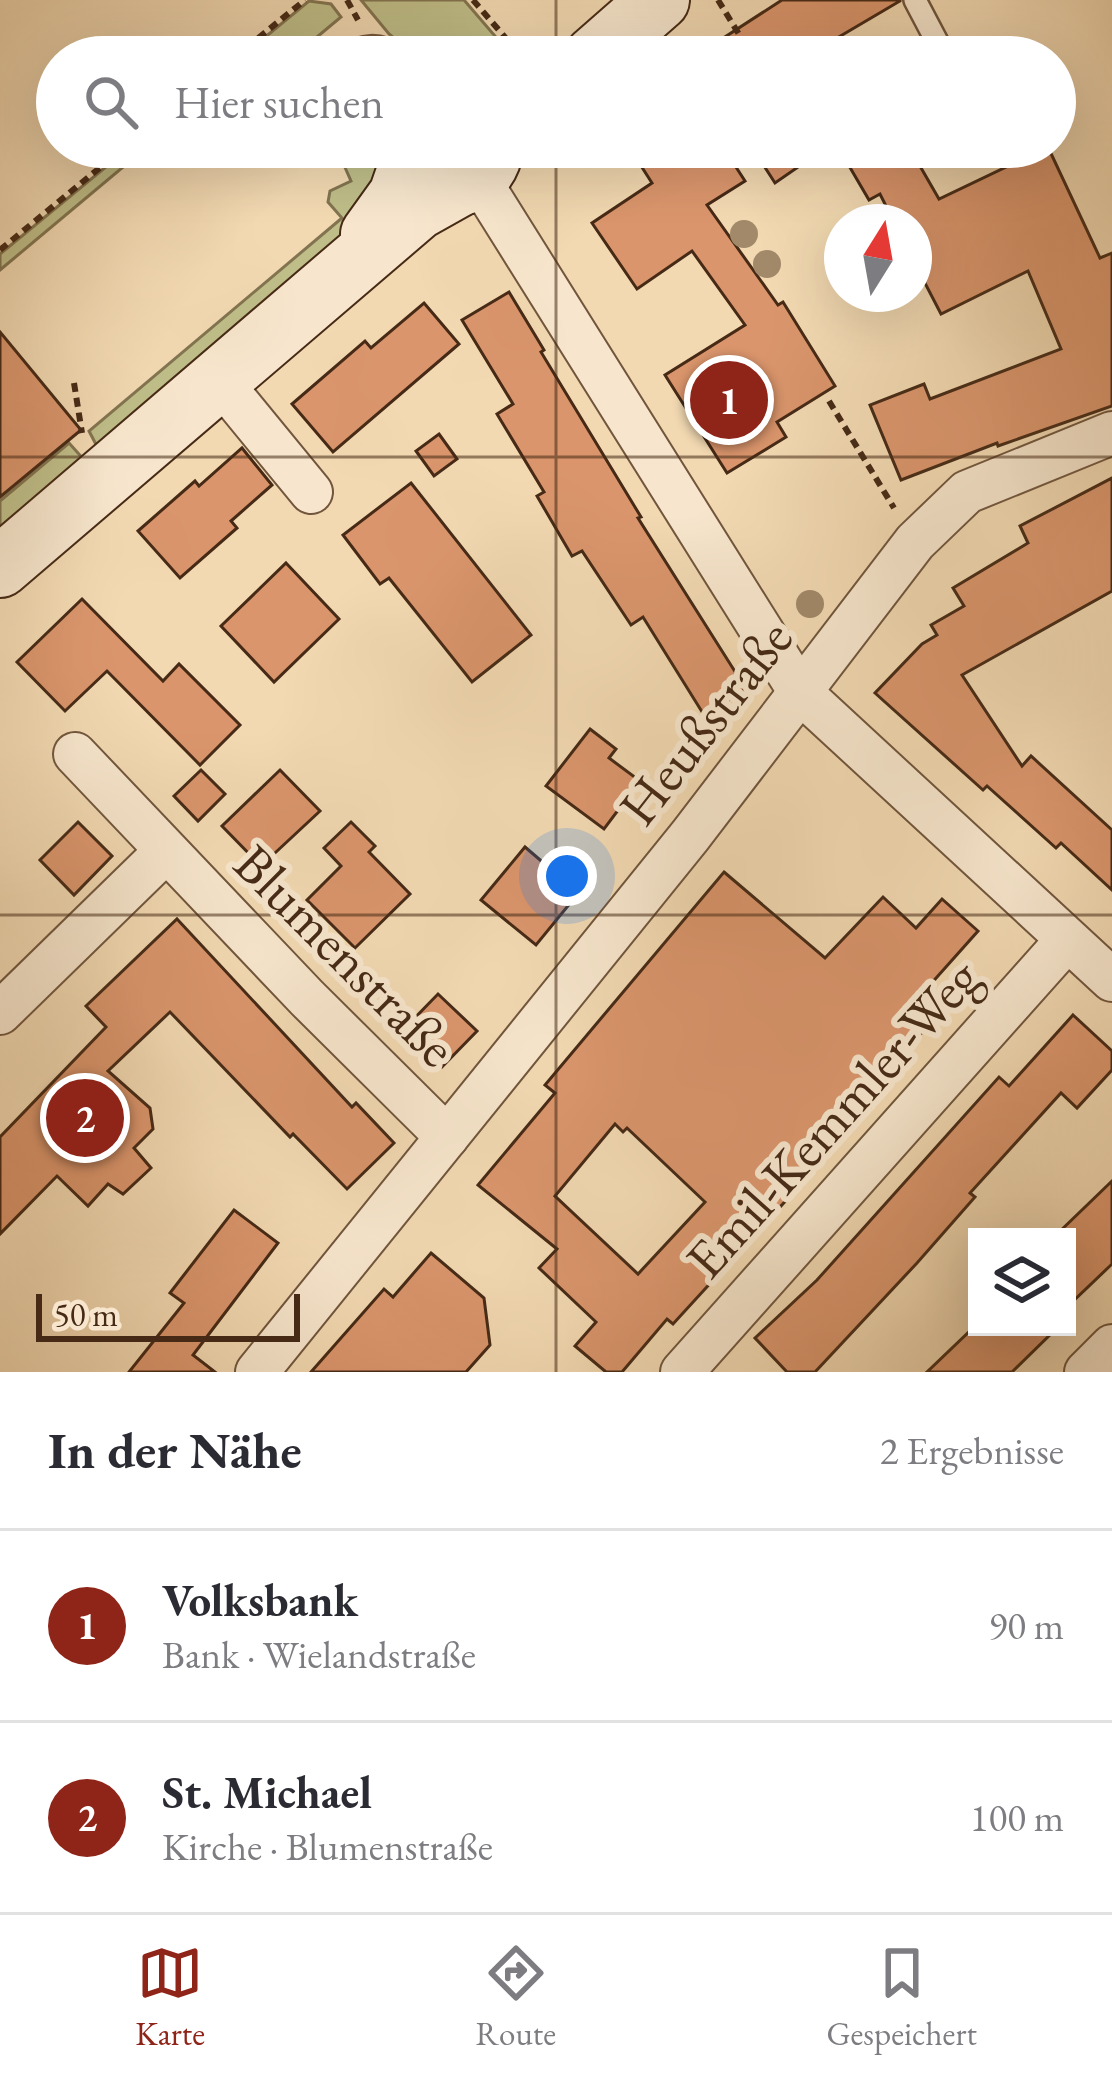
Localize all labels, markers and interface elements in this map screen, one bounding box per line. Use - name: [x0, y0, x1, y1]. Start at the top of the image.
- search box: [36, 36, 1076, 168]
- icon: search: [78, 69, 144, 135]
- text: Hier suchen: [174, 73, 384, 131]
- north arrow: [824, 204, 932, 312]
- pin: 1: [690, 355, 768, 445]
- street label: Heußstraße: [603, 605, 807, 839]
- street label: Blumenstraße: [220, 829, 472, 1081]
- your location: [537, 846, 597, 906]
- street label: Emil-Kemmler-Weg: [670, 943, 995, 1293]
- pin: 2: [46, 1073, 124, 1163]
- map controls: [968, 1228, 1076, 1336]
- button: layers: [968, 1228, 1076, 1336]
- scale bar: [36, 1288, 300, 1341]
- text: 50 m: [54, 1293, 118, 1336]
- text: In der Nähe: [48, 1417, 302, 1483]
- text: 2 Ergebnisse: [880, 1425, 1064, 1476]
- text: Volksbank: [162, 1571, 358, 1629]
- text: 1: [77, 1600, 97, 1651]
- text: 90 m: [988, 1600, 1064, 1651]
- text: Bank · Wielandstraße: [162, 1629, 476, 1680]
- text: St. Michael: [162, 1763, 372, 1821]
- text: 2: [77, 1792, 97, 1843]
- text: 100 m: [970, 1792, 1064, 1843]
- text: Kirche · Blumenstraße: [162, 1821, 493, 1872]
- tab: Karte: [135, 1940, 205, 2055]
- tab: Route: [476, 1940, 556, 2055]
- tab: Gespeichert: [826, 1940, 977, 2055]

